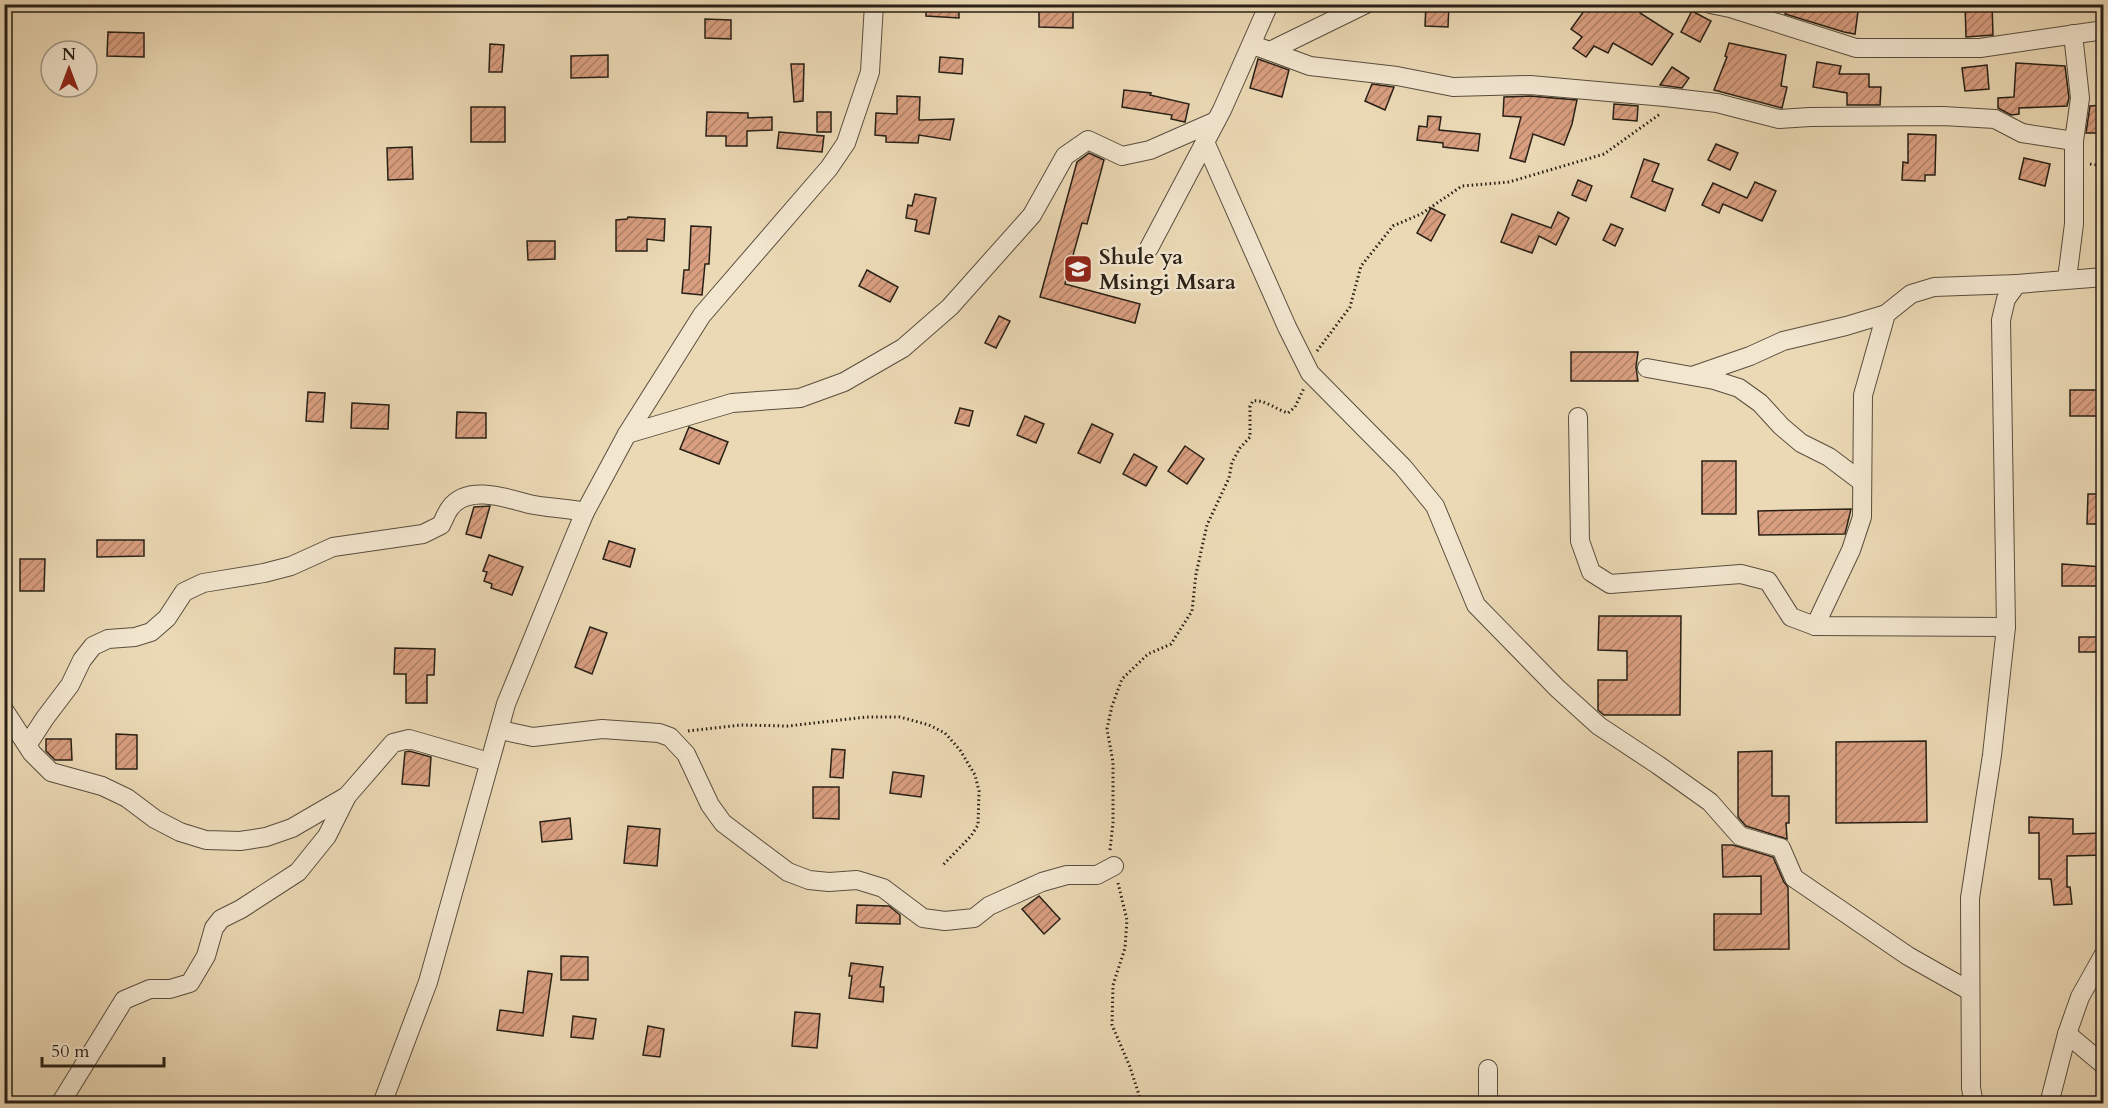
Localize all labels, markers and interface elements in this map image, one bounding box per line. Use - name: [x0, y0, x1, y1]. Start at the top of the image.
- north arrow: [39, 39, 99, 99]
- text: N: [62, 44, 76, 66]
- place label: Shule ya Msingi Msara: [1099, 242, 1236, 297]
- school or university icon: Shule ya Msingi Msara: [1062, 253, 1094, 285]
- scale bar: [42, 1030, 164, 1068]
- text: 50 m: [51, 1039, 90, 1064]

